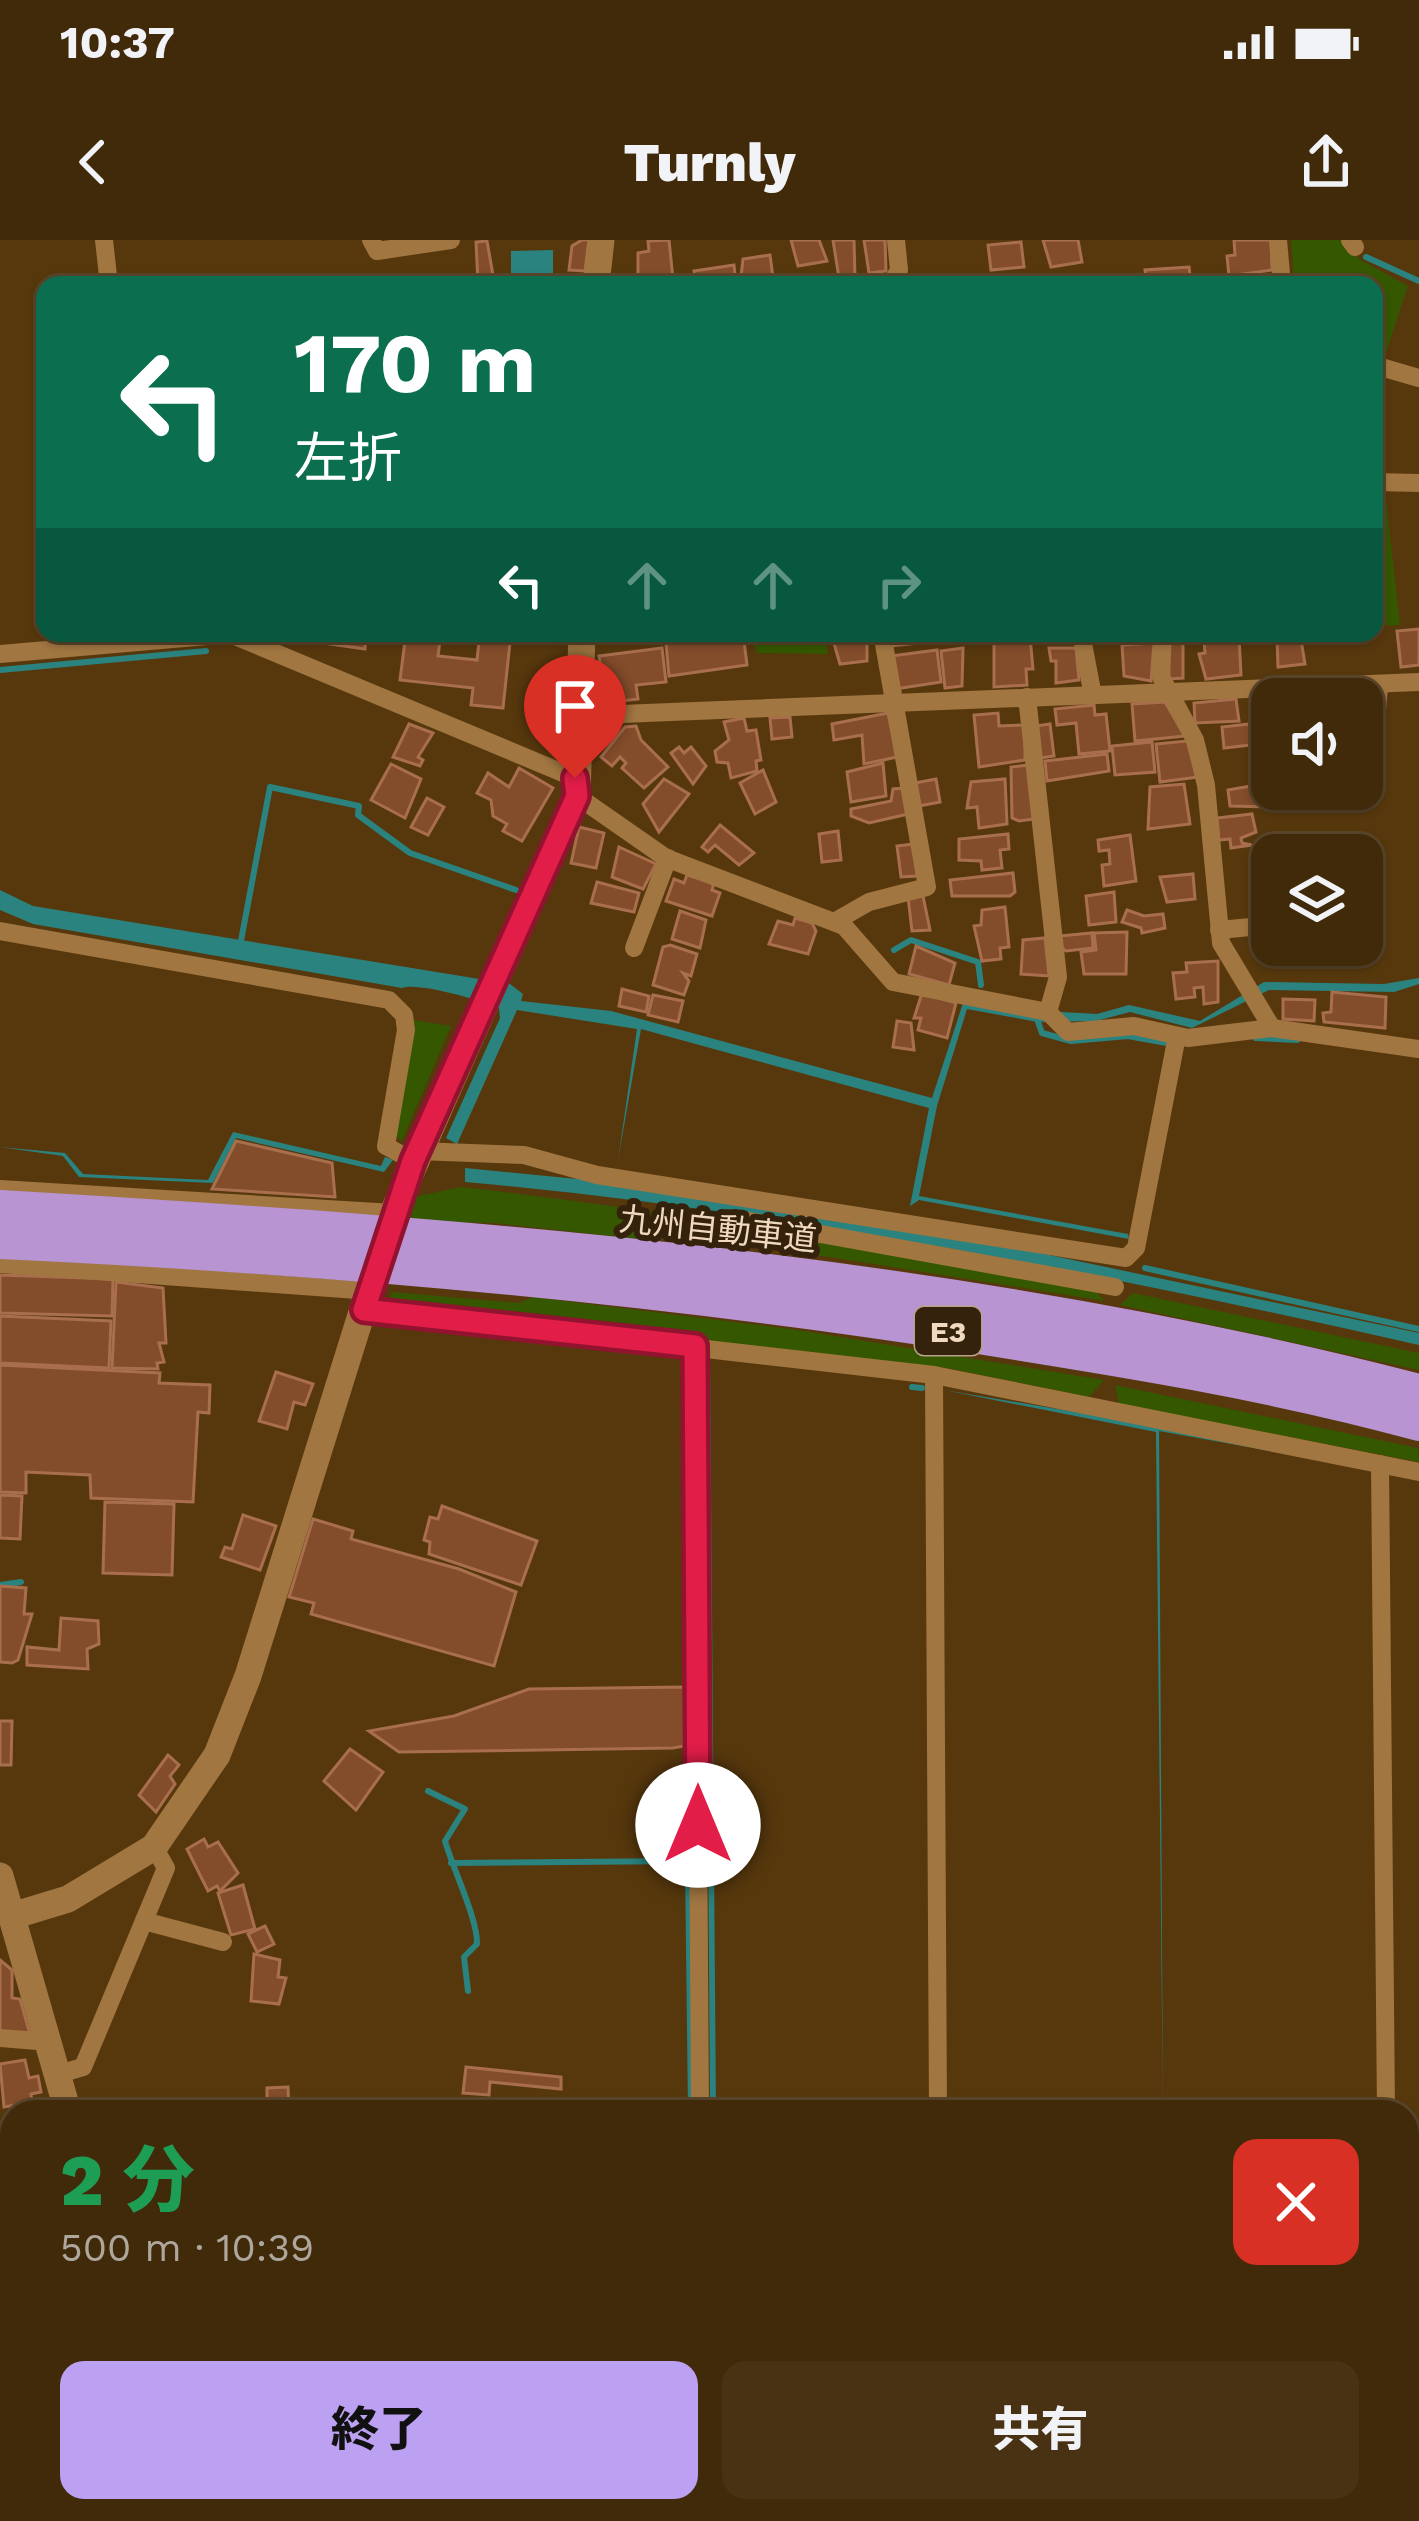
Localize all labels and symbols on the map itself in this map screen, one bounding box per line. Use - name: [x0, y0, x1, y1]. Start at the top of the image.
- pin: [524, 655, 626, 778]
- street label: 九州自動車道: [618, 1199, 818, 1259]
- road number: E3: [915, 1307, 981, 1355]
- position arrow: [635, 1762, 761, 1888]

